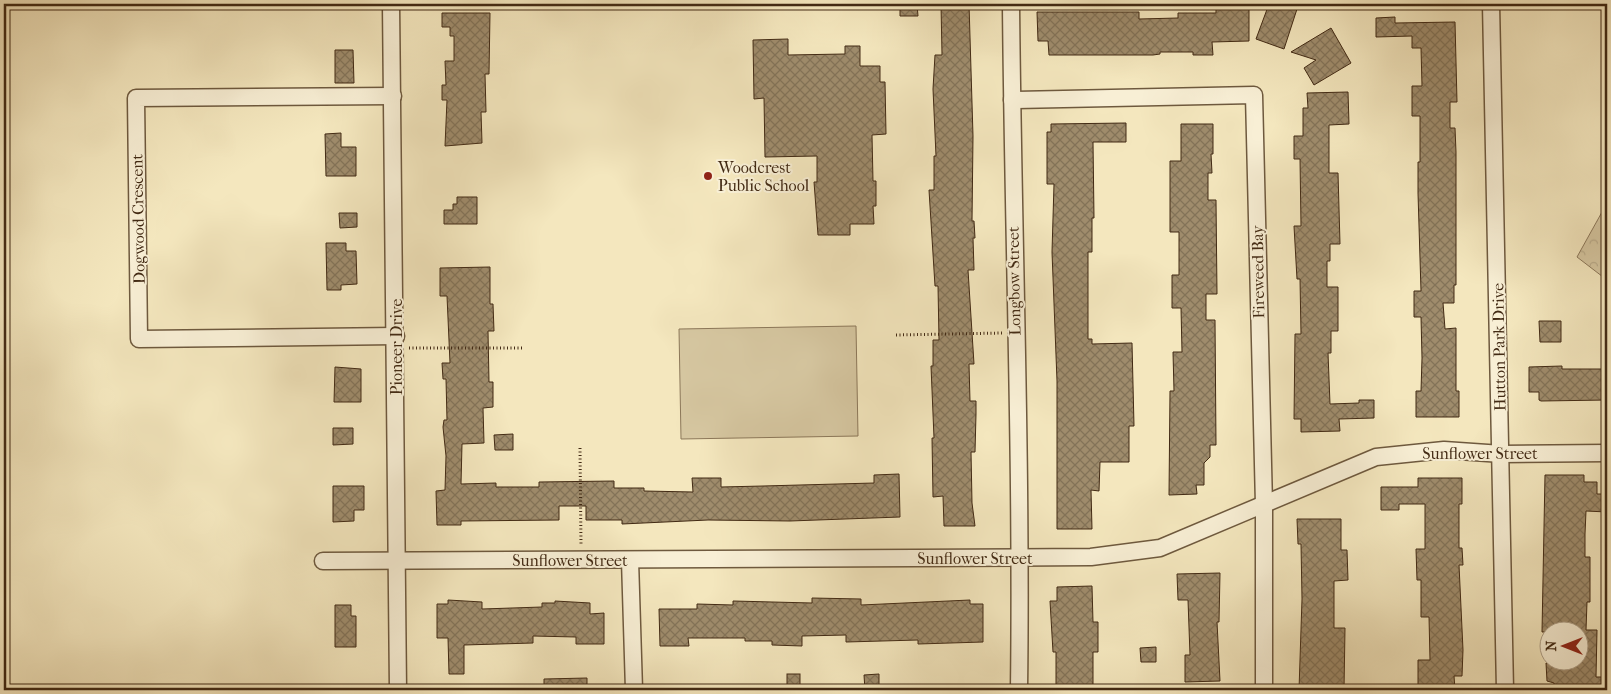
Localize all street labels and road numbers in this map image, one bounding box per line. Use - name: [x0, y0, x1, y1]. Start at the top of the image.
- street label: Dogwood Crescent: [127, 153, 149, 284]
- street label: Fireweed Bay: [1248, 225, 1268, 319]
- street label: Longbow Street: [1004, 226, 1024, 336]
- street label: Hutton Park Drive: [1488, 283, 1510, 411]
- street label: Pioneer Drive: [387, 299, 406, 395]
- street label: Sunflower Street: [1422, 444, 1538, 463]
- street label: Sunflower Street: [917, 549, 1033, 568]
- street label: Sunflower Street: [512, 551, 628, 570]

